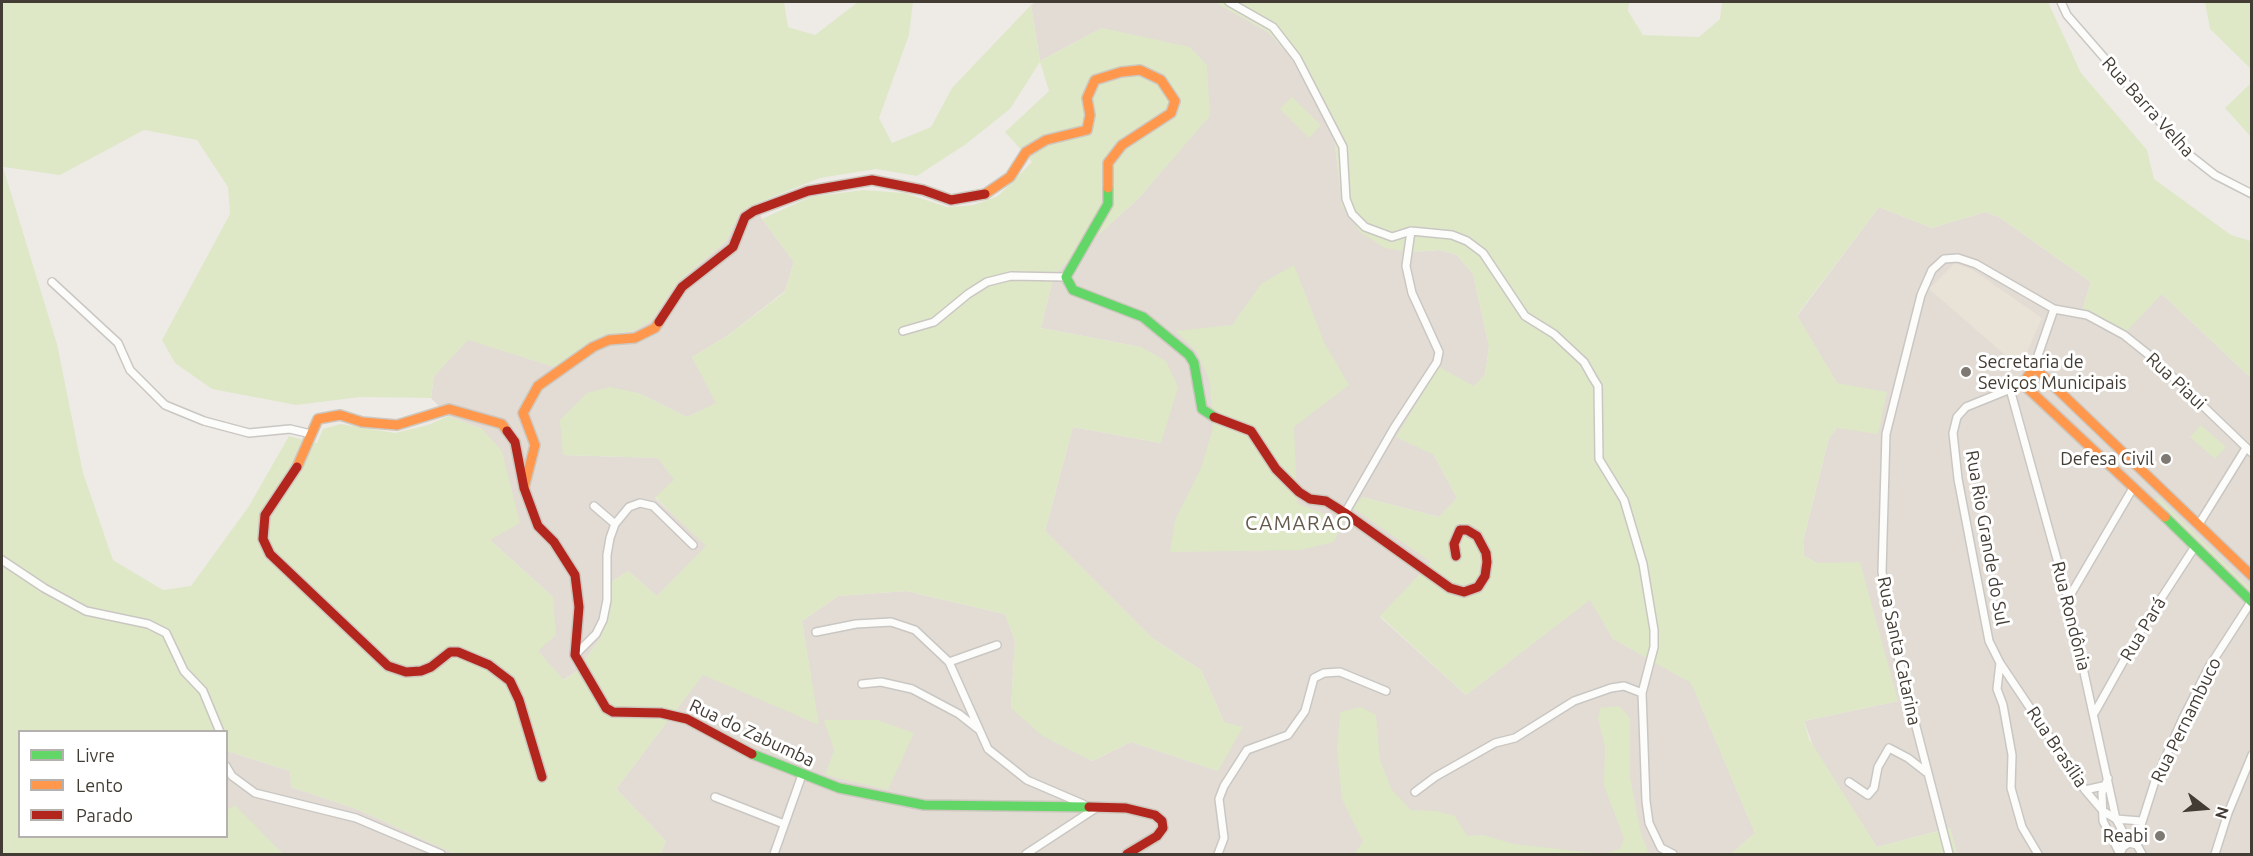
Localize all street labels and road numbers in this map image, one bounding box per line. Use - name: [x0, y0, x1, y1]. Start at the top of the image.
- street label: Rua Barra Velha: [2097, 52, 2199, 162]
- street label: Rua Piaui: [2142, 348, 2210, 414]
- street label: Rua Rio Grande do Sul: [1961, 449, 2013, 627]
- street label: Rua Rondônia: [2047, 559, 2095, 673]
- street label: Rua Santa Catarina: [1873, 575, 1925, 727]
- street label: Rua Pará: [2116, 593, 2170, 665]
- street label: Rua Pernambuco: [2146, 654, 2226, 786]
- street label: Rua do Zabumba: [686, 695, 818, 771]
- street label: Rua Brasília: [2022, 702, 2092, 792]

